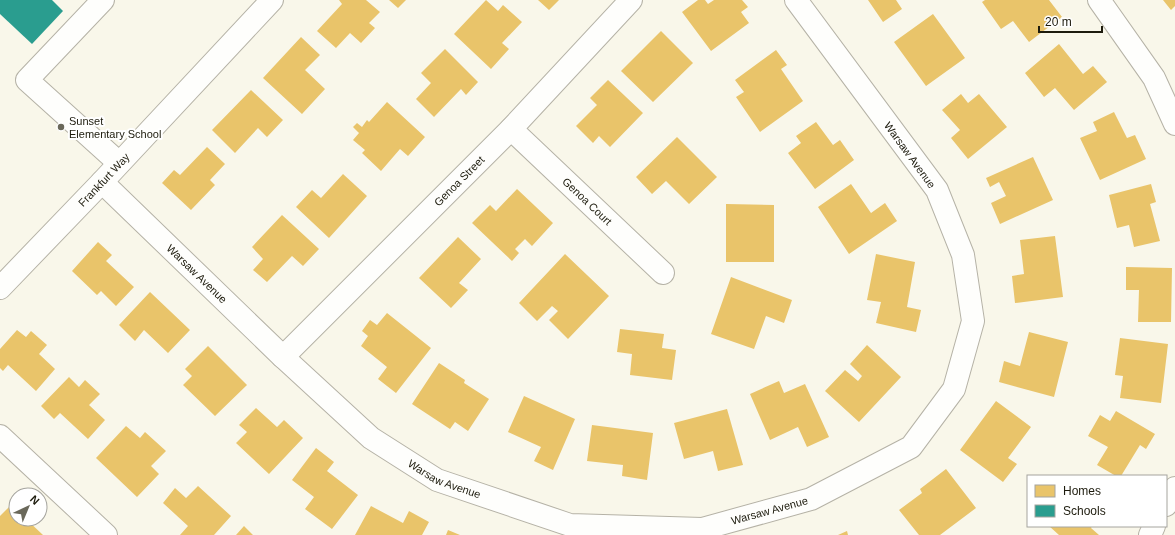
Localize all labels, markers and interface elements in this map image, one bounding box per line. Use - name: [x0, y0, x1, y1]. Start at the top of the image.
- scale bar: [1039, 8, 1102, 34]
- text: 20 m: [1045, 15, 1072, 29]
- place label: Sunset Elementary School: [69, 115, 161, 140]
- street label: Warsaw Avenue: [882, 120, 938, 190]
- marker: Sunset Elementary School: [56, 122, 66, 132]
- street label: Frankfurt Way: [76, 150, 132, 209]
- street label: Genoa Street: [432, 154, 486, 208]
- street label: Genoa Court: [560, 175, 614, 227]
- street label: Warsaw Avenue: [164, 242, 229, 306]
- street label: Warsaw Avenue: [406, 457, 482, 500]
- legend: [1027, 475, 1167, 527]
- text: Homes: [1063, 484, 1101, 498]
- north arrow: [8, 487, 48, 527]
- text: N: [28, 493, 42, 507]
- street label: Warsaw Avenue: [730, 494, 809, 527]
- text: Schools: [1063, 504, 1106, 518]

